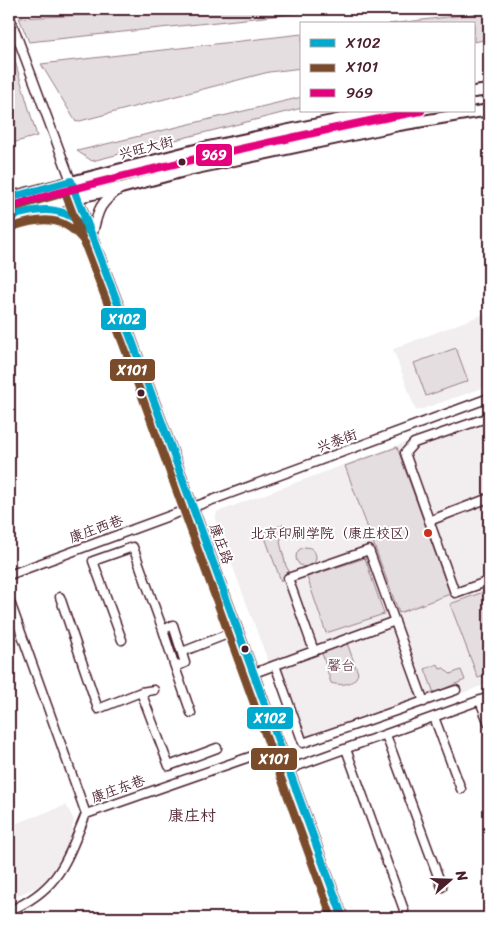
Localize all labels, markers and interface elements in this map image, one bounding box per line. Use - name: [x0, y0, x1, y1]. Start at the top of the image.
- legend: [300, 22, 476, 112]
- text: X102: [345, 30, 381, 56]
- text: X101: [345, 54, 378, 80]
- text: 969: [346, 80, 373, 106]
- street label: 兴旺大街: [116, 129, 176, 167]
- line badge: 969: [195, 143, 233, 167]
- text: 969: [201, 143, 227, 168]
- unlabelled marker: [177, 157, 187, 167]
- line badge: X102: [100, 307, 147, 331]
- text: X102: [107, 307, 141, 332]
- line badge: X101: [109, 358, 156, 382]
- text: X101: [116, 358, 147, 383]
- unlabelled marker: [136, 388, 146, 398]
- street label: 兴泰街: [313, 422, 361, 460]
- street label: 康庄西巷: [65, 507, 128, 550]
- street label: 康庄路: [202, 520, 240, 568]
- place label: 北京印刷学院（康庄校区）: [250, 521, 418, 546]
- marker: 北京印刷学院（康庄校区）: [422, 527, 434, 539]
- unlabelled marker: [240, 644, 250, 654]
- park label: 馨台: [327, 653, 355, 678]
- line badge: X102: [246, 706, 294, 730]
- text: X102: [253, 706, 287, 731]
- line badge: X101: [250, 747, 298, 771]
- text: X101: [258, 747, 289, 772]
- street label: 康庄东巷: [87, 767, 150, 810]
- district label: 康庄村: [168, 801, 216, 830]
- north arrow: [426, 854, 476, 904]
- text: N: [448, 866, 475, 885]

